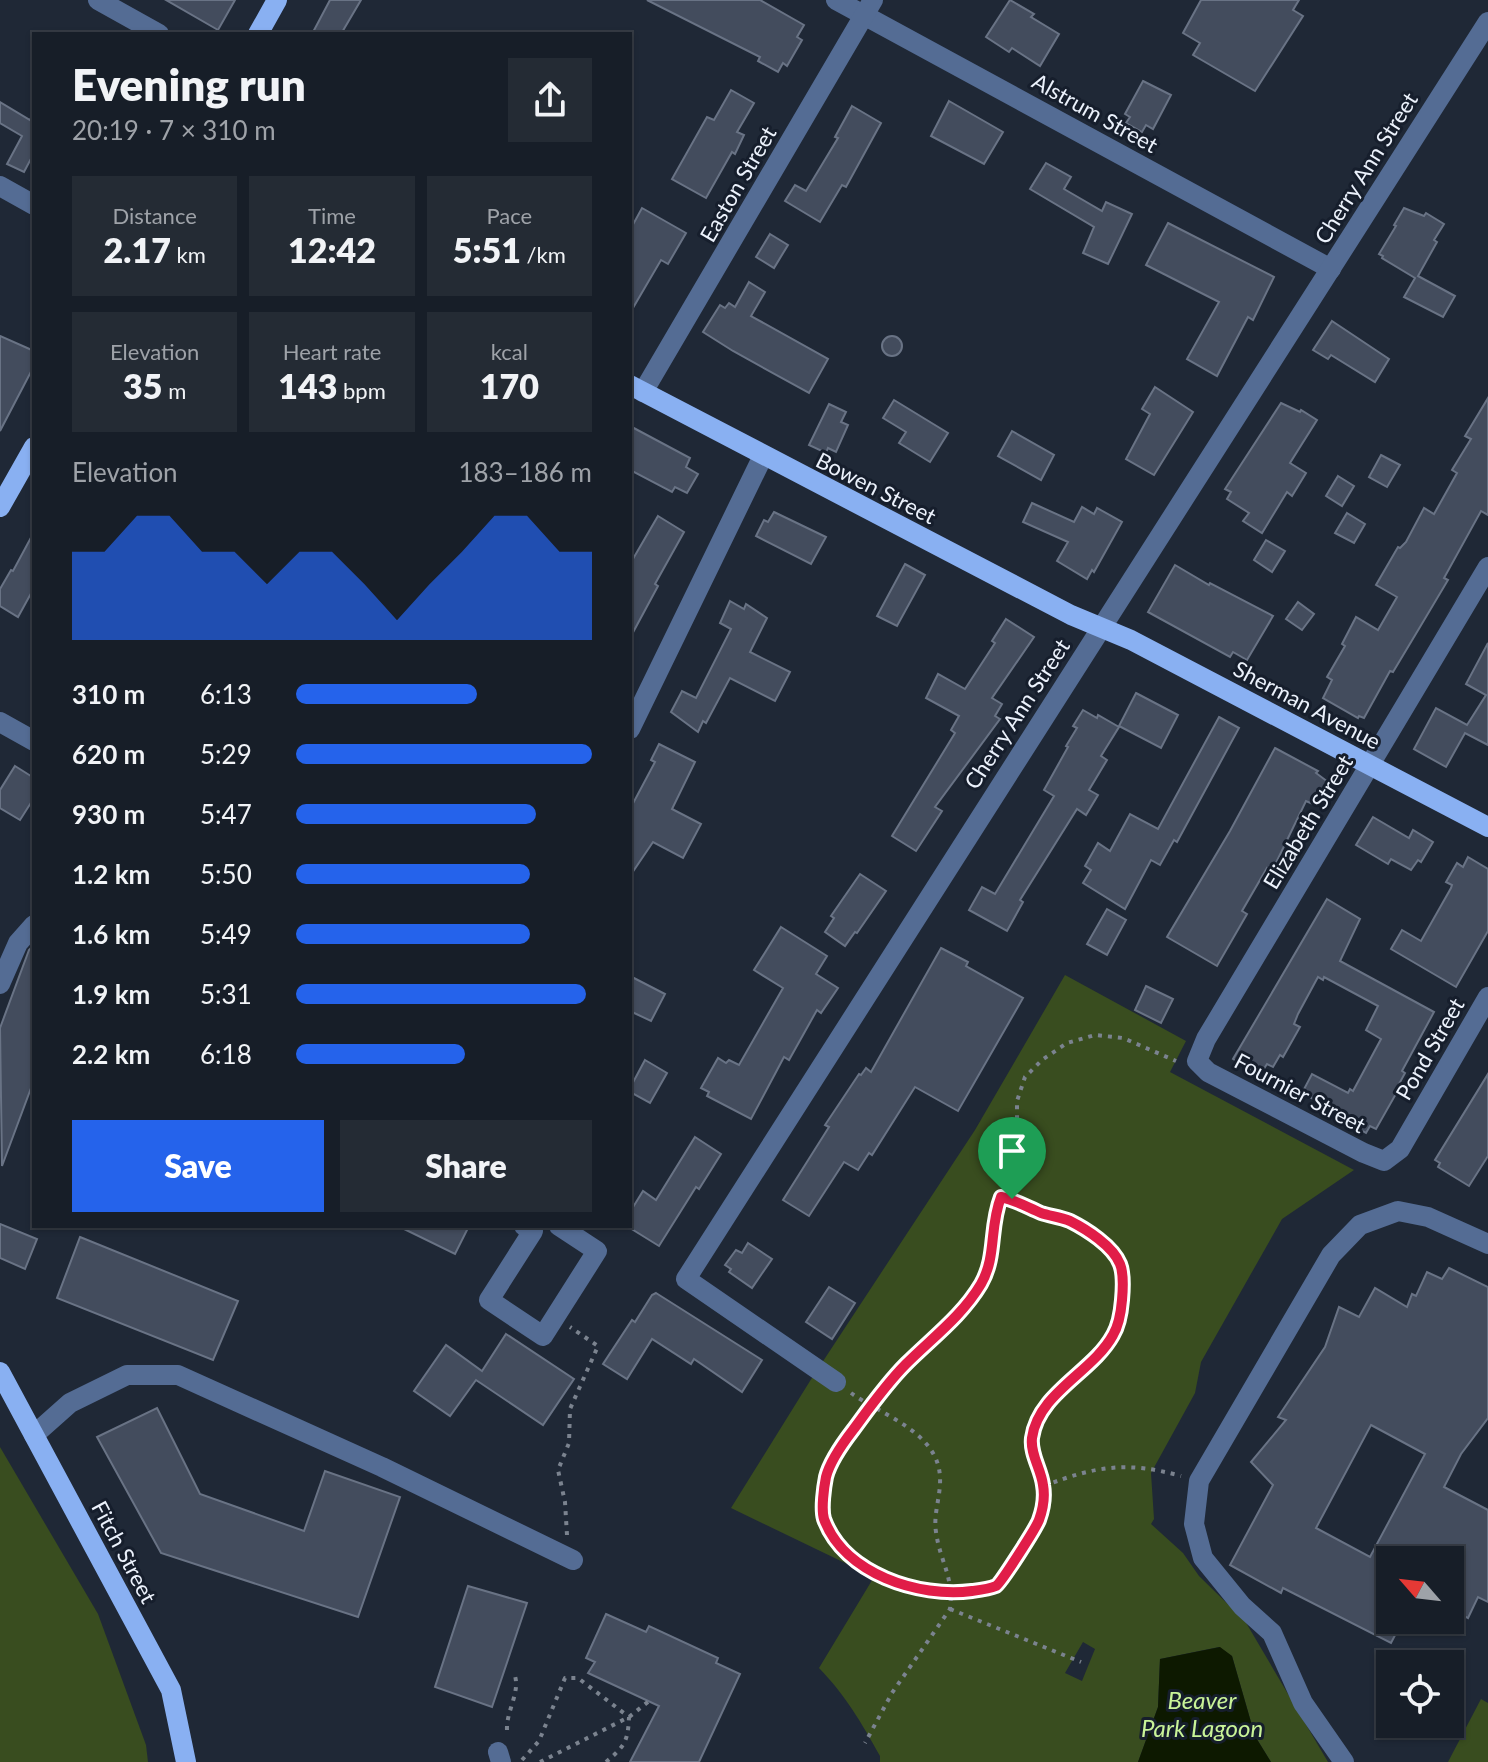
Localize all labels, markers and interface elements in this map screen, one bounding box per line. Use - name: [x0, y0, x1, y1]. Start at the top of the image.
- text: Evening run: [72, 58, 306, 110]
- button: share: [508, 58, 592, 142]
- street label: Alstrum Street: [1028, 67, 1163, 158]
- street label: Cherry Ann Street: [1308, 87, 1423, 248]
- text: 20:19 · 7 × 310 m: [72, 114, 276, 146]
- street label: Easton Street: [694, 121, 782, 246]
- text: Distance: [112, 202, 197, 229]
- text: Time: [308, 202, 356, 229]
- text: Pace: [486, 202, 532, 229]
- text: 2.17: [104, 229, 171, 270]
- text: 12:42: [288, 229, 376, 270]
- text: 5:51: [453, 229, 521, 270]
- text: km: [171, 241, 206, 268]
- text: /km: [521, 241, 566, 268]
- text: Elevation: [110, 338, 199, 365]
- text: Heart rate: [283, 338, 381, 365]
- text: kcal: [491, 338, 528, 365]
- text: 35: [123, 365, 163, 406]
- text: 143: [278, 365, 337, 406]
- text: 170: [480, 365, 539, 406]
- text: m: [163, 377, 186, 404]
- text: bpm: [337, 377, 386, 404]
- street label: Bowen Street: [812, 446, 941, 529]
- text: Elevation: [72, 456, 178, 488]
- text: 183–186 m: [458, 456, 592, 488]
- street label: Cherry Ann Street: [958, 634, 1075, 794]
- street label: Sherman Avenue: [1229, 654, 1385, 755]
- text: 310 m: [72, 678, 145, 710]
- text: 6:13: [200, 678, 252, 710]
- text: 620 m: [72, 738, 145, 770]
- text: 5:29: [200, 738, 252, 770]
- street label: Elizabeth Street: [1257, 750, 1358, 894]
- text: 930 m: [72, 798, 145, 830]
- text: 5:47: [200, 798, 252, 830]
- text: 1.2 km: [72, 858, 150, 890]
- text: 5:50: [200, 858, 252, 890]
- text: 1.6 km: [72, 918, 150, 950]
- text: 5:49: [200, 918, 252, 950]
- text: 1.9 km: [72, 978, 150, 1010]
- text: 5:31: [200, 978, 252, 1010]
- street label: Pond Street: [1390, 993, 1470, 1105]
- text: 2.2 km: [72, 1038, 150, 1070]
- text: 6:18: [200, 1038, 252, 1070]
- street label: Fournier Street: [1230, 1047, 1370, 1138]
- pin: [978, 1117, 1046, 1199]
- button: Save: [72, 1120, 324, 1212]
- button: Share: [340, 1120, 592, 1212]
- icon: arrive: [990, 1129, 1034, 1173]
- street label: Fitch Street: [86, 1496, 163, 1608]
- north arrow: [1376, 1546, 1464, 1634]
- map controls: [1376, 1546, 1464, 1738]
- button: locate: [1376, 1650, 1464, 1738]
- water label: Beaver Park Lagoon: [1141, 1685, 1263, 1742]

